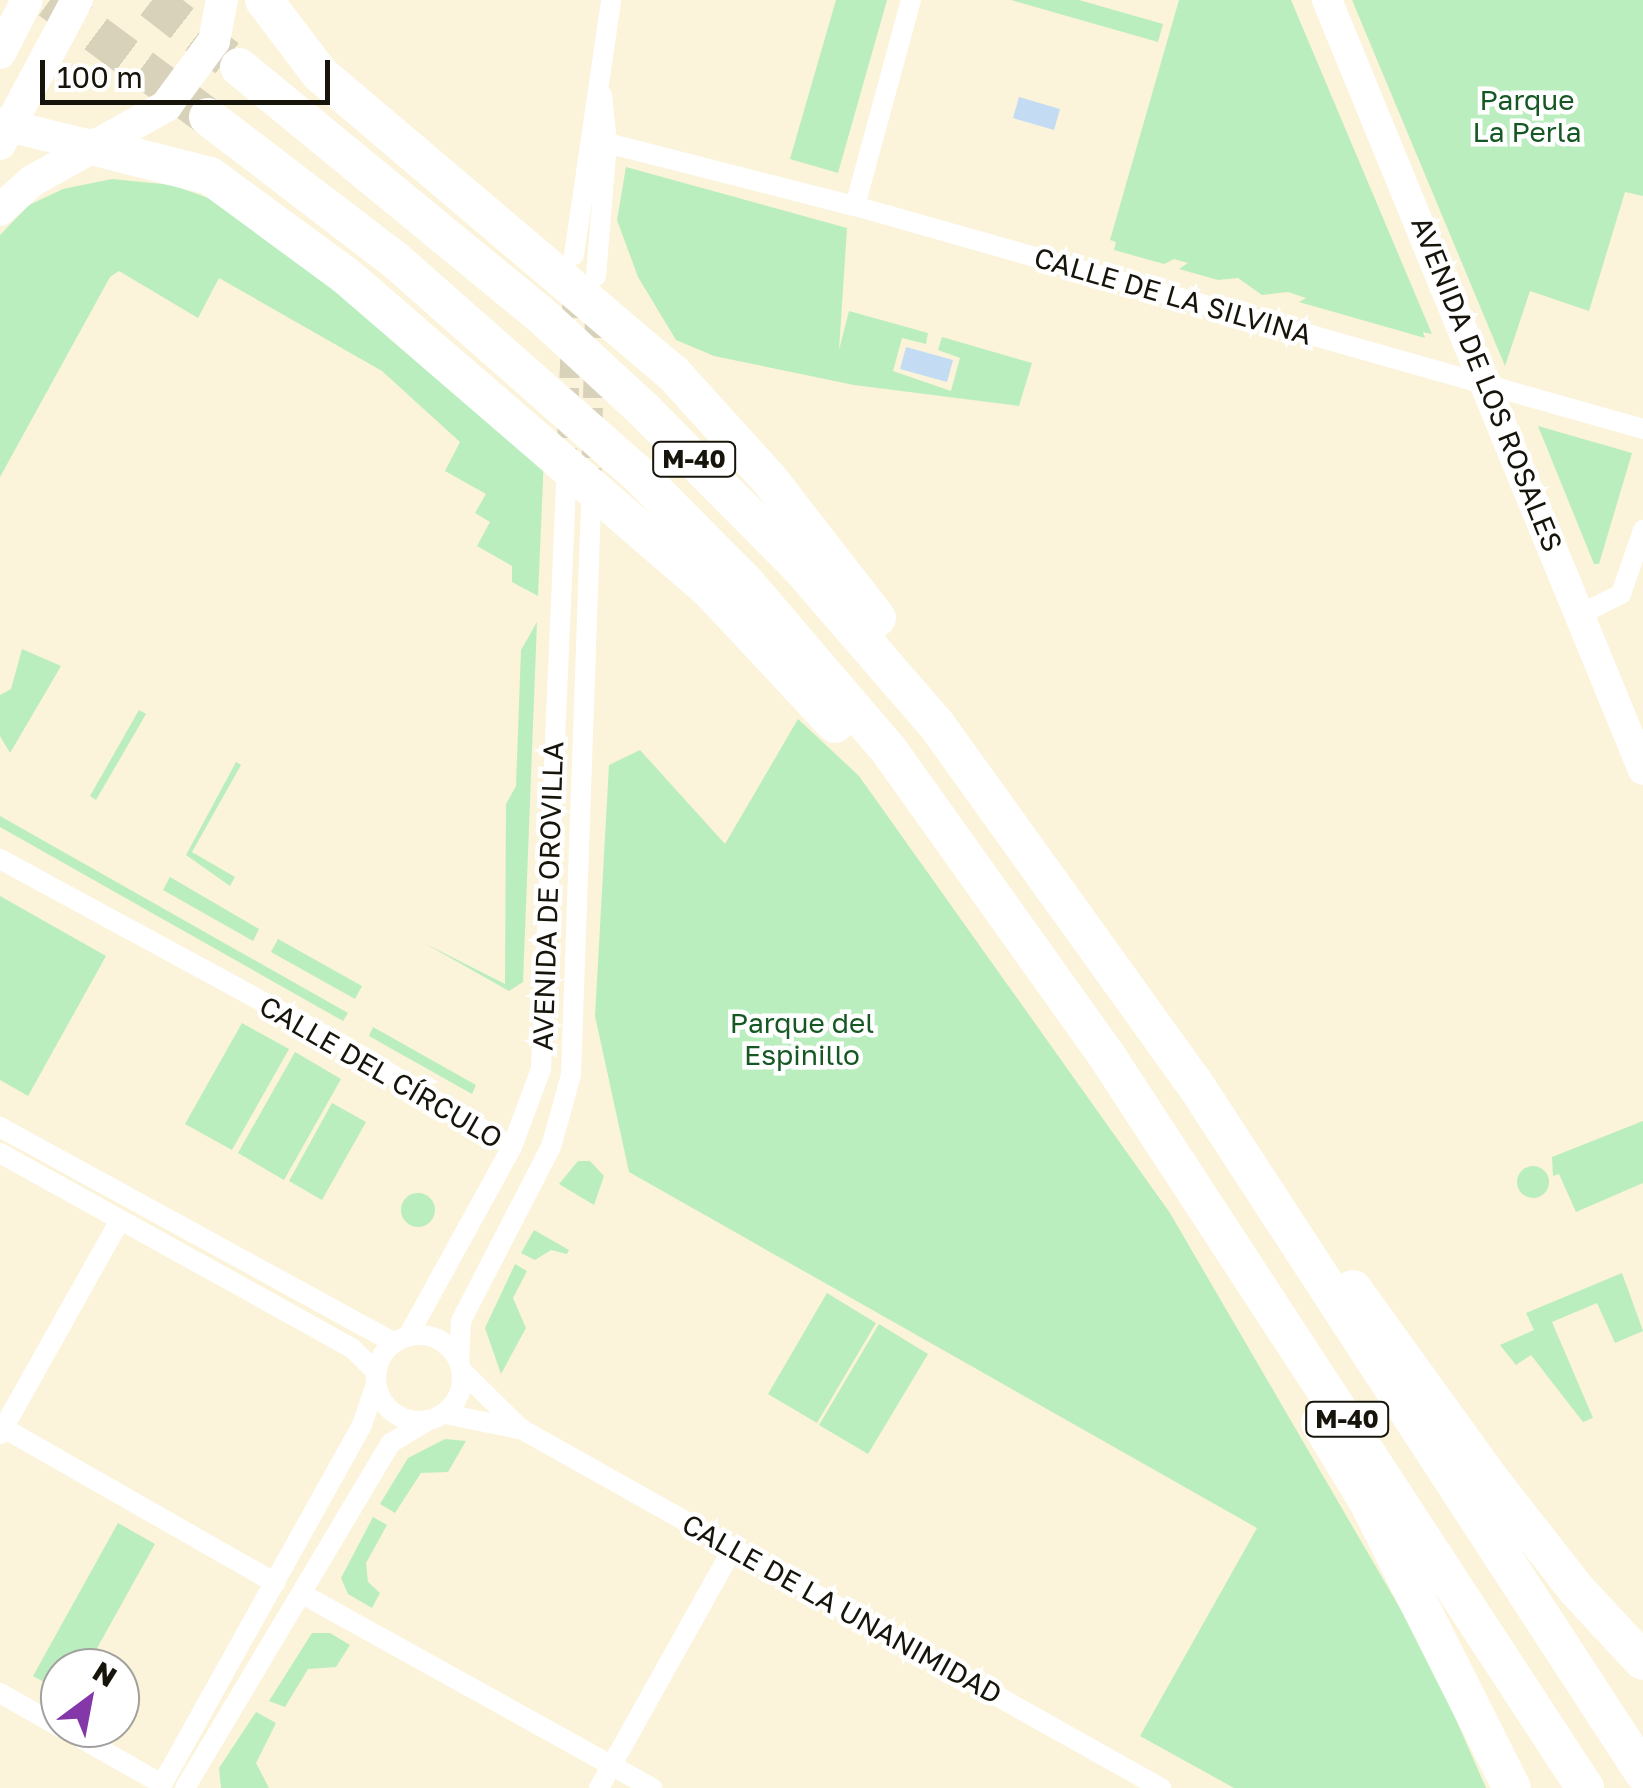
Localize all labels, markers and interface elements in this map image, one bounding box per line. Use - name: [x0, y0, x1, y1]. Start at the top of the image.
- scale bar: [45, 40, 335, 102]
- text: 100 m: [57, 59, 143, 95]
- park label: Parque La Perla: [1472, 83, 1582, 149]
- street label: AVENIDA DE LOS ROSALES: [1404, 212, 1570, 556]
- street label: CALLE DE LA SILVINA: [1030, 240, 1316, 352]
- road number: M-40: [652, 439, 736, 479]
- street label: AVENIDA DE OROVILLA: [526, 741, 570, 1051]
- street label: CALLE DEL CÍRCULO: [254, 989, 508, 1155]
- park label: Parque del Espinillo: [730, 1006, 874, 1072]
- road number: M-40: [1304, 1399, 1390, 1439]
- street label: CALLE DE LA UNANIMIDAD: [676, 1507, 1008, 1711]
- north arrow: [40, 1648, 140, 1748]
- text: N: [87, 1654, 123, 1693]

